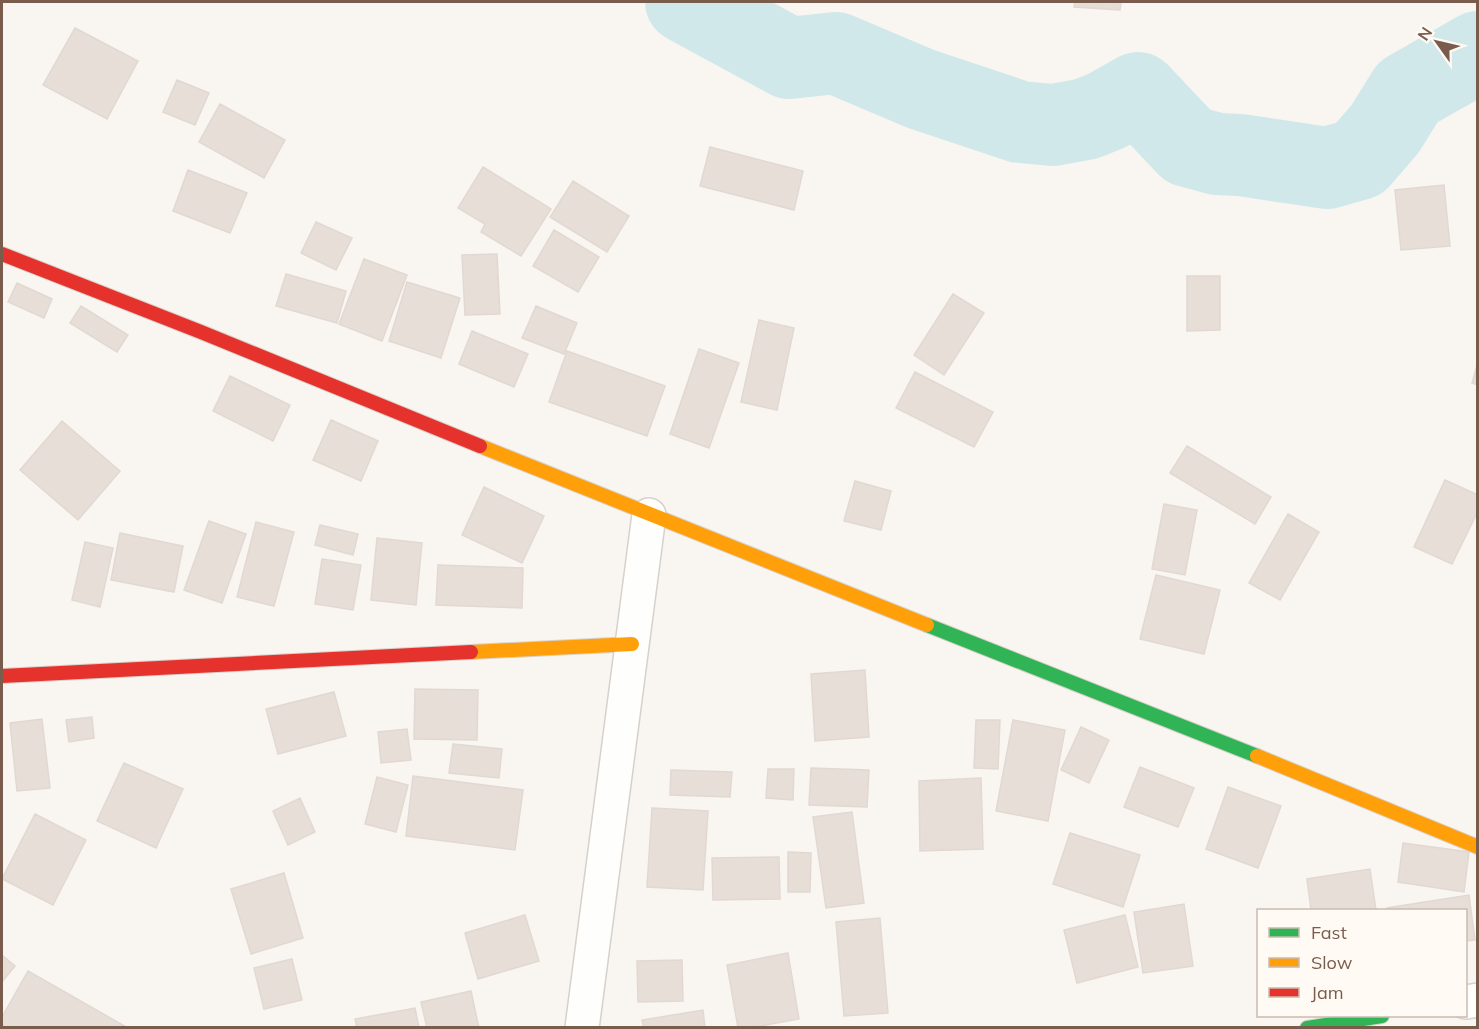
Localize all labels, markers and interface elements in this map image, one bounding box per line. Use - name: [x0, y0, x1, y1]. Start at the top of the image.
- north arrow: [1407, 12, 1467, 72]
- text: N: [1413, 23, 1436, 44]
- legend: [1257, 909, 1467, 1017]
- text: Fast: [1311, 921, 1347, 944]
- text: Slow: [1311, 951, 1353, 974]
- text: Jam: [1311, 981, 1344, 1004]

